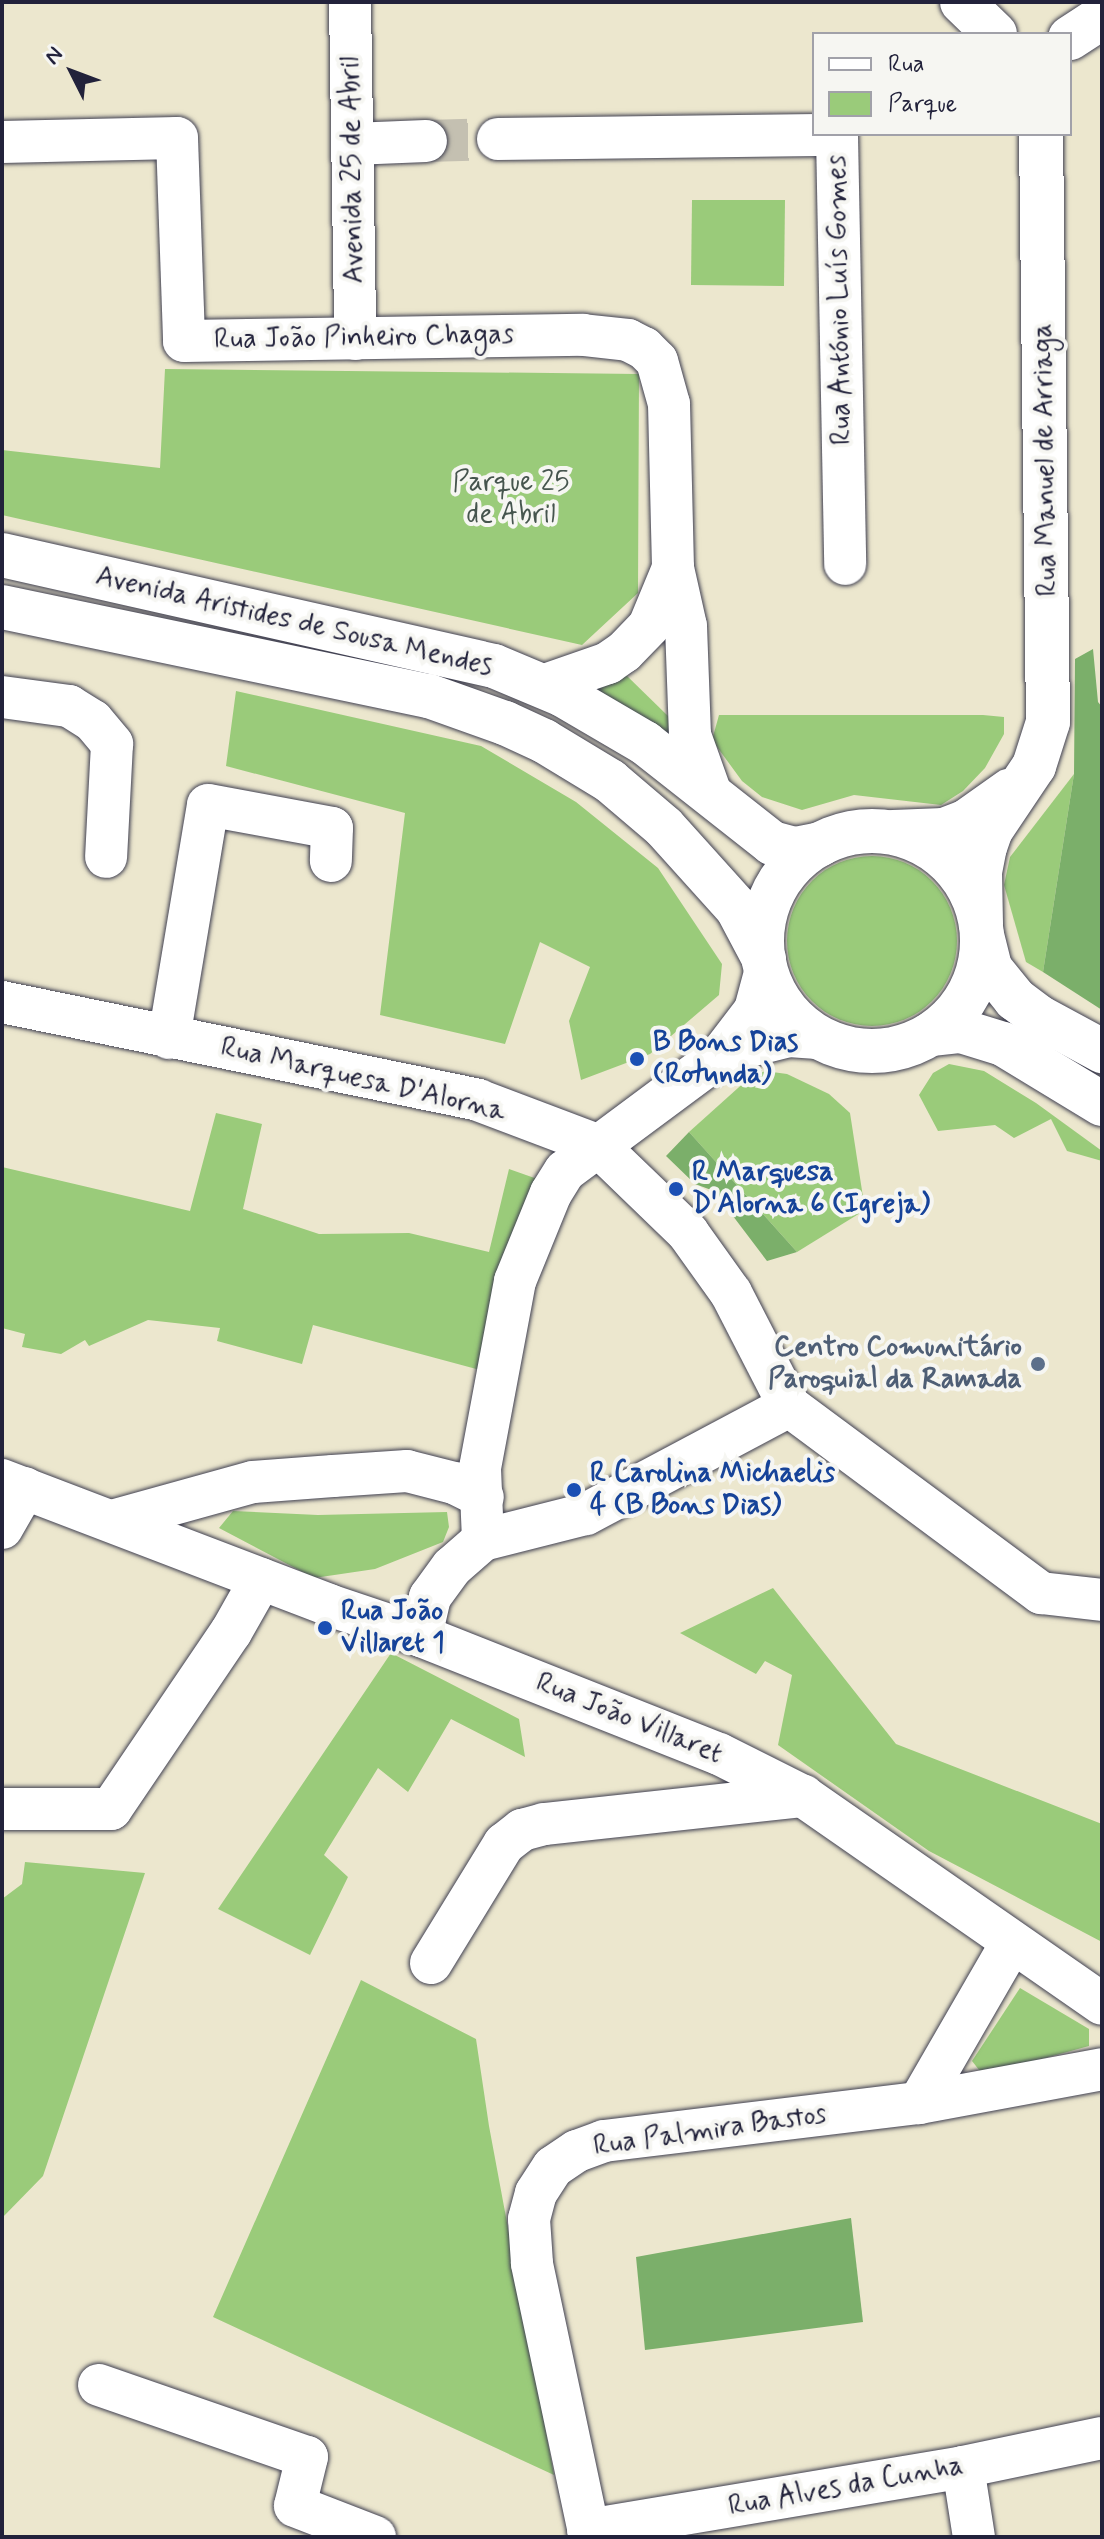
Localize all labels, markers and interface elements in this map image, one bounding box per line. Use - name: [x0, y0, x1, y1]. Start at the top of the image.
- north arrow: [32, 32, 112, 112]
- legend: [812, 32, 1072, 136]
- text: N: [39, 41, 69, 71]
- text: Rua: [888, 49, 925, 80]
- street label: Avenida 25 de Abril: [334, 56, 372, 284]
- text: Parque: [888, 89, 957, 120]
- street label: Rua António Luís Gomes: [821, 159, 859, 441]
- street label: Rua João Pinheiro Chagas: [214, 319, 514, 357]
- street label: Rua Manuel de Arriaga: [1027, 325, 1065, 595]
- park label: Parque 25 de Abril: [453, 466, 569, 532]
- street label: Avenida Aristides de Sousa Mendes: [90, 559, 498, 685]
- place label: B Bons Dias (Rotunda): [653, 1026, 794, 1092]
- street label: Rua Marquesa D'Alorna: [221, 1032, 505, 1128]
- marker: B Bons Dias (Rotunda): [628, 1050, 646, 1068]
- place label: R Marquesa D'Alorna 6 (Igreja): [692, 1156, 930, 1222]
- marker: R Marquesa D'Alorna 6 (Igreja): [667, 1180, 685, 1198]
- place label: Centro Comunitário Paroquial da Ramada: [768, 1331, 1022, 1397]
- marker: Centro Comunitário Paroquial da Ramada: [1029, 1355, 1047, 1373]
- place label: R Carolina Michaelis 4 (B Bons Dias): [590, 1457, 837, 1523]
- marker: R Carolina Michaelis 4 (B Bons Dias): [565, 1481, 583, 1499]
- place label: Rua João Villaret 1: [341, 1595, 445, 1661]
- marker: Rua João Villaret 1: [316, 1619, 334, 1637]
- street label: Rua João Villaret: [532, 1667, 726, 1771]
- street label: Rua Palmira Bastos: [592, 2098, 828, 2164]
- street label: Rua Alves da Cunha: [730, 2451, 962, 2523]

